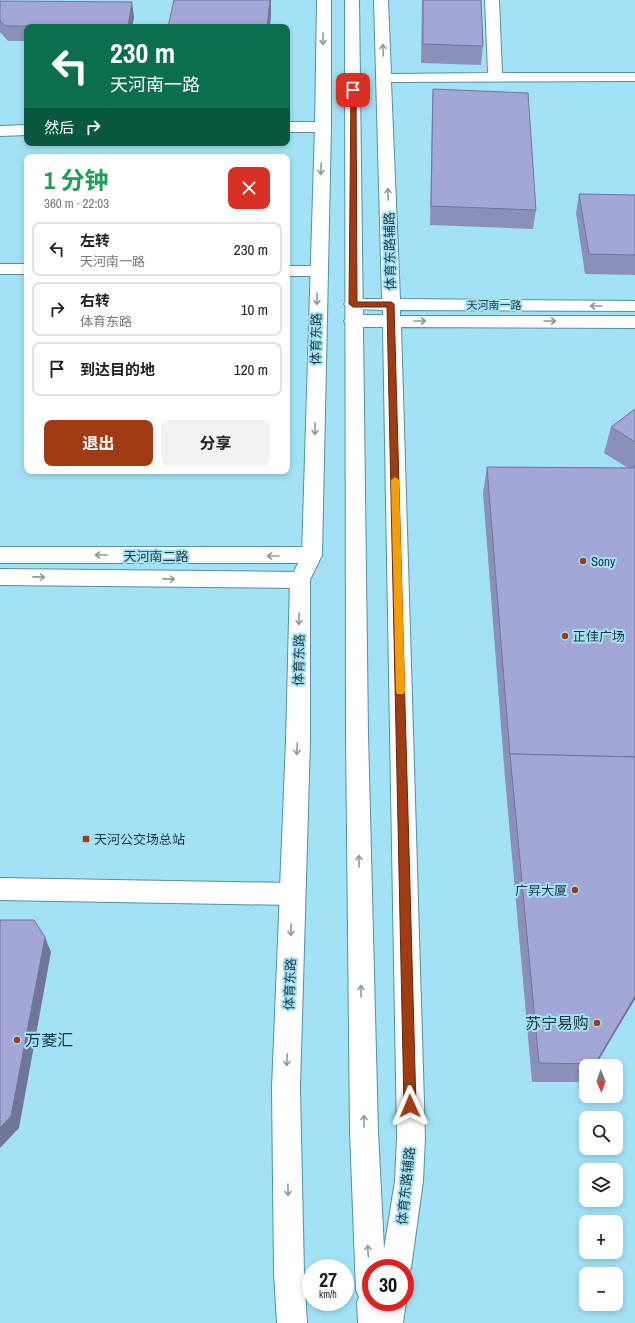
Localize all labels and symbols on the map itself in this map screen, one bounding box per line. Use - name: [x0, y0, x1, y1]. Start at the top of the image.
- one-way arrow: [319, 32, 327, 45]
- one-way arrow: [379, 44, 386, 57]
- pin: [336, 73, 370, 107]
- one-way arrow: [317, 162, 325, 175]
- one-way arrow: [384, 188, 392, 201]
- street label: 体育东路辅路: [381, 212, 399, 290]
- one-way arrow: [313, 292, 321, 305]
- street label: 天河南一路: [467, 298, 522, 312]
- one-way arrow: [590, 302, 603, 310]
- street label: 体育东路: [307, 313, 325, 365]
- one-way arrow: [413, 317, 426, 325]
- one-way arrow: [543, 317, 556, 325]
- one-way arrow: [311, 422, 319, 435]
- street label: 天河南二路: [123, 548, 189, 565]
- one-way arrow: [95, 551, 108, 559]
- one-way arrow: [267, 552, 280, 560]
- place label: Sony: [591, 553, 616, 570]
- marker: Sony: [578, 556, 588, 566]
- one-way arrow: [32, 574, 45, 581]
- one-way arrow: [162, 575, 175, 583]
- one-way arrow: [296, 612, 303, 625]
- place label: 正佳广场: [573, 628, 625, 645]
- marker: 正佳广场: [560, 631, 570, 641]
- street label: 体育东路: [290, 634, 308, 686]
- one-way arrow: [294, 742, 301, 755]
- place label: 天河公交场总站: [94, 831, 185, 848]
- marker: 天河公交场总站: [81, 834, 91, 844]
- one-way arrow: [355, 855, 363, 868]
- place label: 广昇大厦: [515, 882, 567, 899]
- marker: 广昇大厦: [570, 885, 580, 895]
- one-way arrow: [287, 923, 295, 936]
- street label: 体育东路: [281, 958, 299, 1010]
- one-way arrow: [358, 985, 365, 998]
- place label: 苏宁易购: [525, 1012, 589, 1034]
- marker: 苏宁易购: [592, 1018, 602, 1028]
- place label: 万菱汇: [25, 1029, 73, 1051]
- marker: 万菱汇: [12, 1035, 22, 1045]
- one-way arrow: [283, 1053, 291, 1066]
- north arrow: [579, 1059, 623, 1103]
- position arrow: [389, 1085, 431, 1127]
- one-way arrow: [360, 1115, 368, 1128]
- street label: 体育东路辅路: [393, 1146, 419, 1226]
- one-way arrow: [284, 1183, 292, 1196]
- one-way arrow: [365, 1245, 372, 1258]
- speed limit sign: 30: [362, 1259, 414, 1311]

